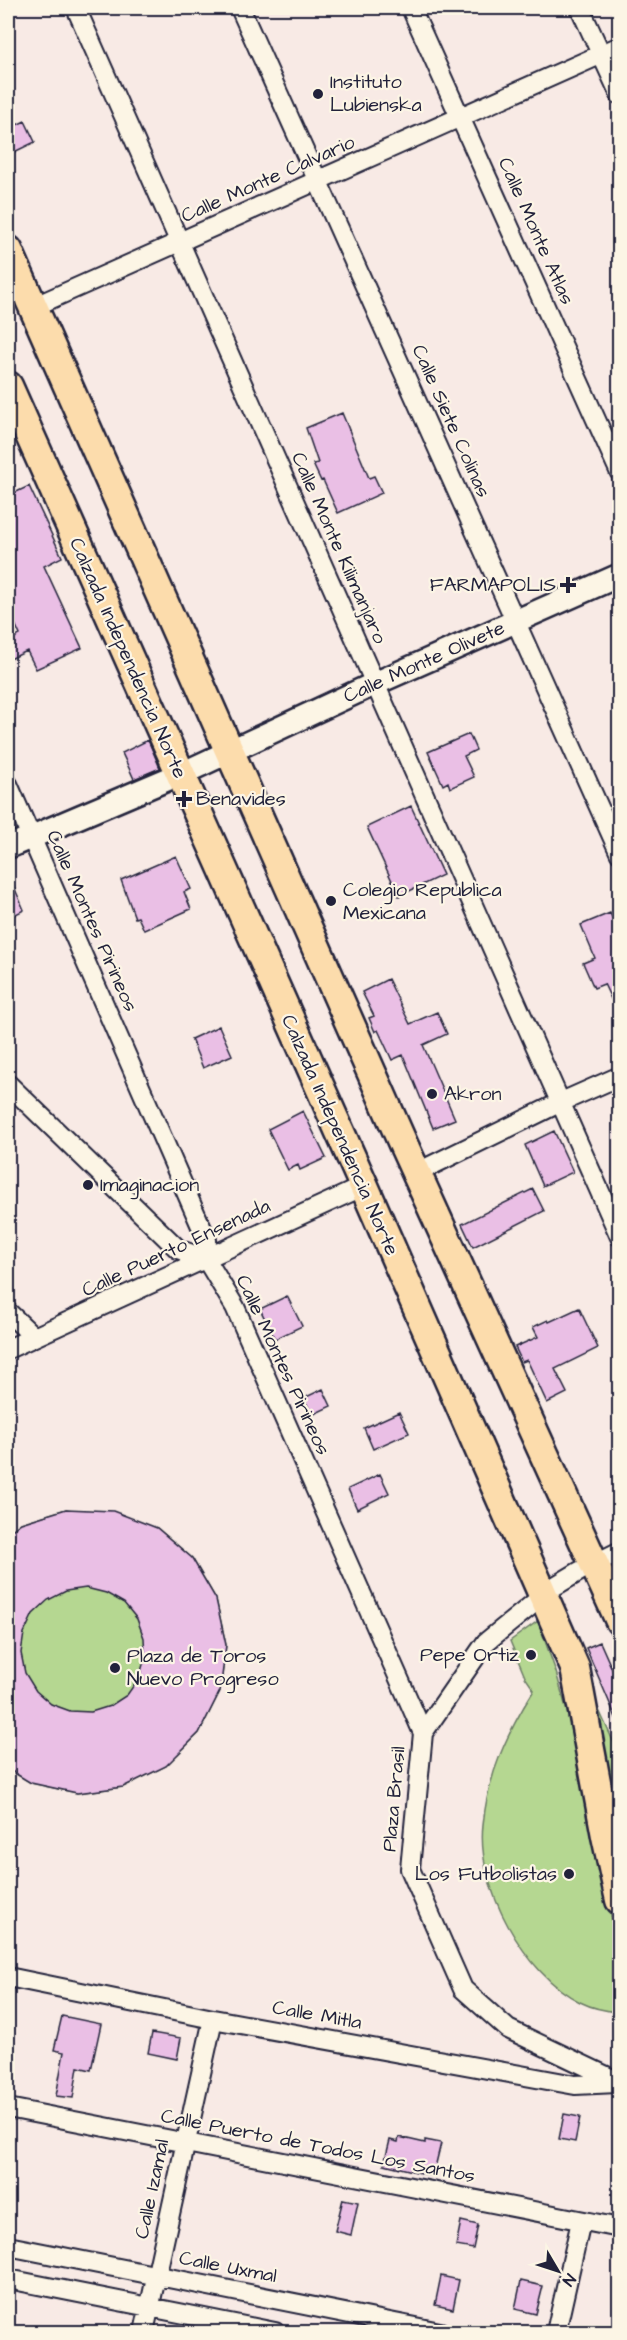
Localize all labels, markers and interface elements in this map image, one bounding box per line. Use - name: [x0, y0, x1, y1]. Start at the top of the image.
- place label: Instituto Lubienska: [330, 68, 422, 119]
- marker: Instituto Lubienska: [311, 87, 325, 101]
- street label: Calle Monte Calvario: [177, 128, 359, 230]
- street label: Calle Monte Atlas: [491, 153, 581, 309]
- street label: Calle Siete Colinas: [405, 340, 497, 502]
- street label: Calle Monte Kilimanjaro: [284, 448, 394, 648]
- street label: Calzada Independencia Norte: [62, 533, 194, 783]
- place label: FARMAPOLIS: [430, 571, 556, 599]
- marker: FARMAPOLIS: [561, 578, 575, 592]
- street label: Calle Monte Olivete: [339, 614, 509, 710]
- place label: Benavides: [196, 785, 286, 813]
- marker: Benavides: [177, 792, 191, 806]
- street label: Calle Montes Pirineos: [39, 826, 145, 1016]
- place label: Colegio Republica Mexicana: [343, 876, 502, 927]
- marker: Colegio Republica Mexicana: [324, 894, 338, 908]
- street label: Calzada Independencia Norte: [274, 1010, 406, 1260]
- place label: Akron: [444, 1080, 501, 1108]
- marker: Akron: [425, 1087, 439, 1101]
- place label: Imaginacion: [100, 1171, 199, 1200]
- marker: Imaginacion: [81, 1178, 95, 1192]
- street label: Calle Puerto Ensenada: [77, 1192, 275, 1304]
- street label: Calle Montes Pirineos: [229, 1270, 337, 1460]
- place label: Pepe Ortiz: [420, 1641, 519, 1669]
- place label: Plaza de Toros Nuevo Progreso: [127, 1642, 279, 1694]
- marker: Pepe Ortiz: [524, 1648, 538, 1662]
- marker: Plaza de Toros Nuevo Progreso: [108, 1661, 122, 1675]
- street label: Plaza Brasil: [375, 1745, 413, 1853]
- place label: Los Futbolistas: [415, 1860, 557, 1888]
- marker: Los Futbolistas: [562, 1867, 576, 1881]
- street label: Calle Mitla: [270, 1993, 364, 2037]
- street label: Calle Puerto de Todos Los Santos: [159, 2102, 477, 2190]
- street label: Calle Izamal: [128, 2136, 176, 2242]
- north arrow: [528, 2241, 588, 2301]
- street label: Calle Uxmal: [177, 2244, 279, 2290]
- text: N: [557, 2269, 581, 2291]

